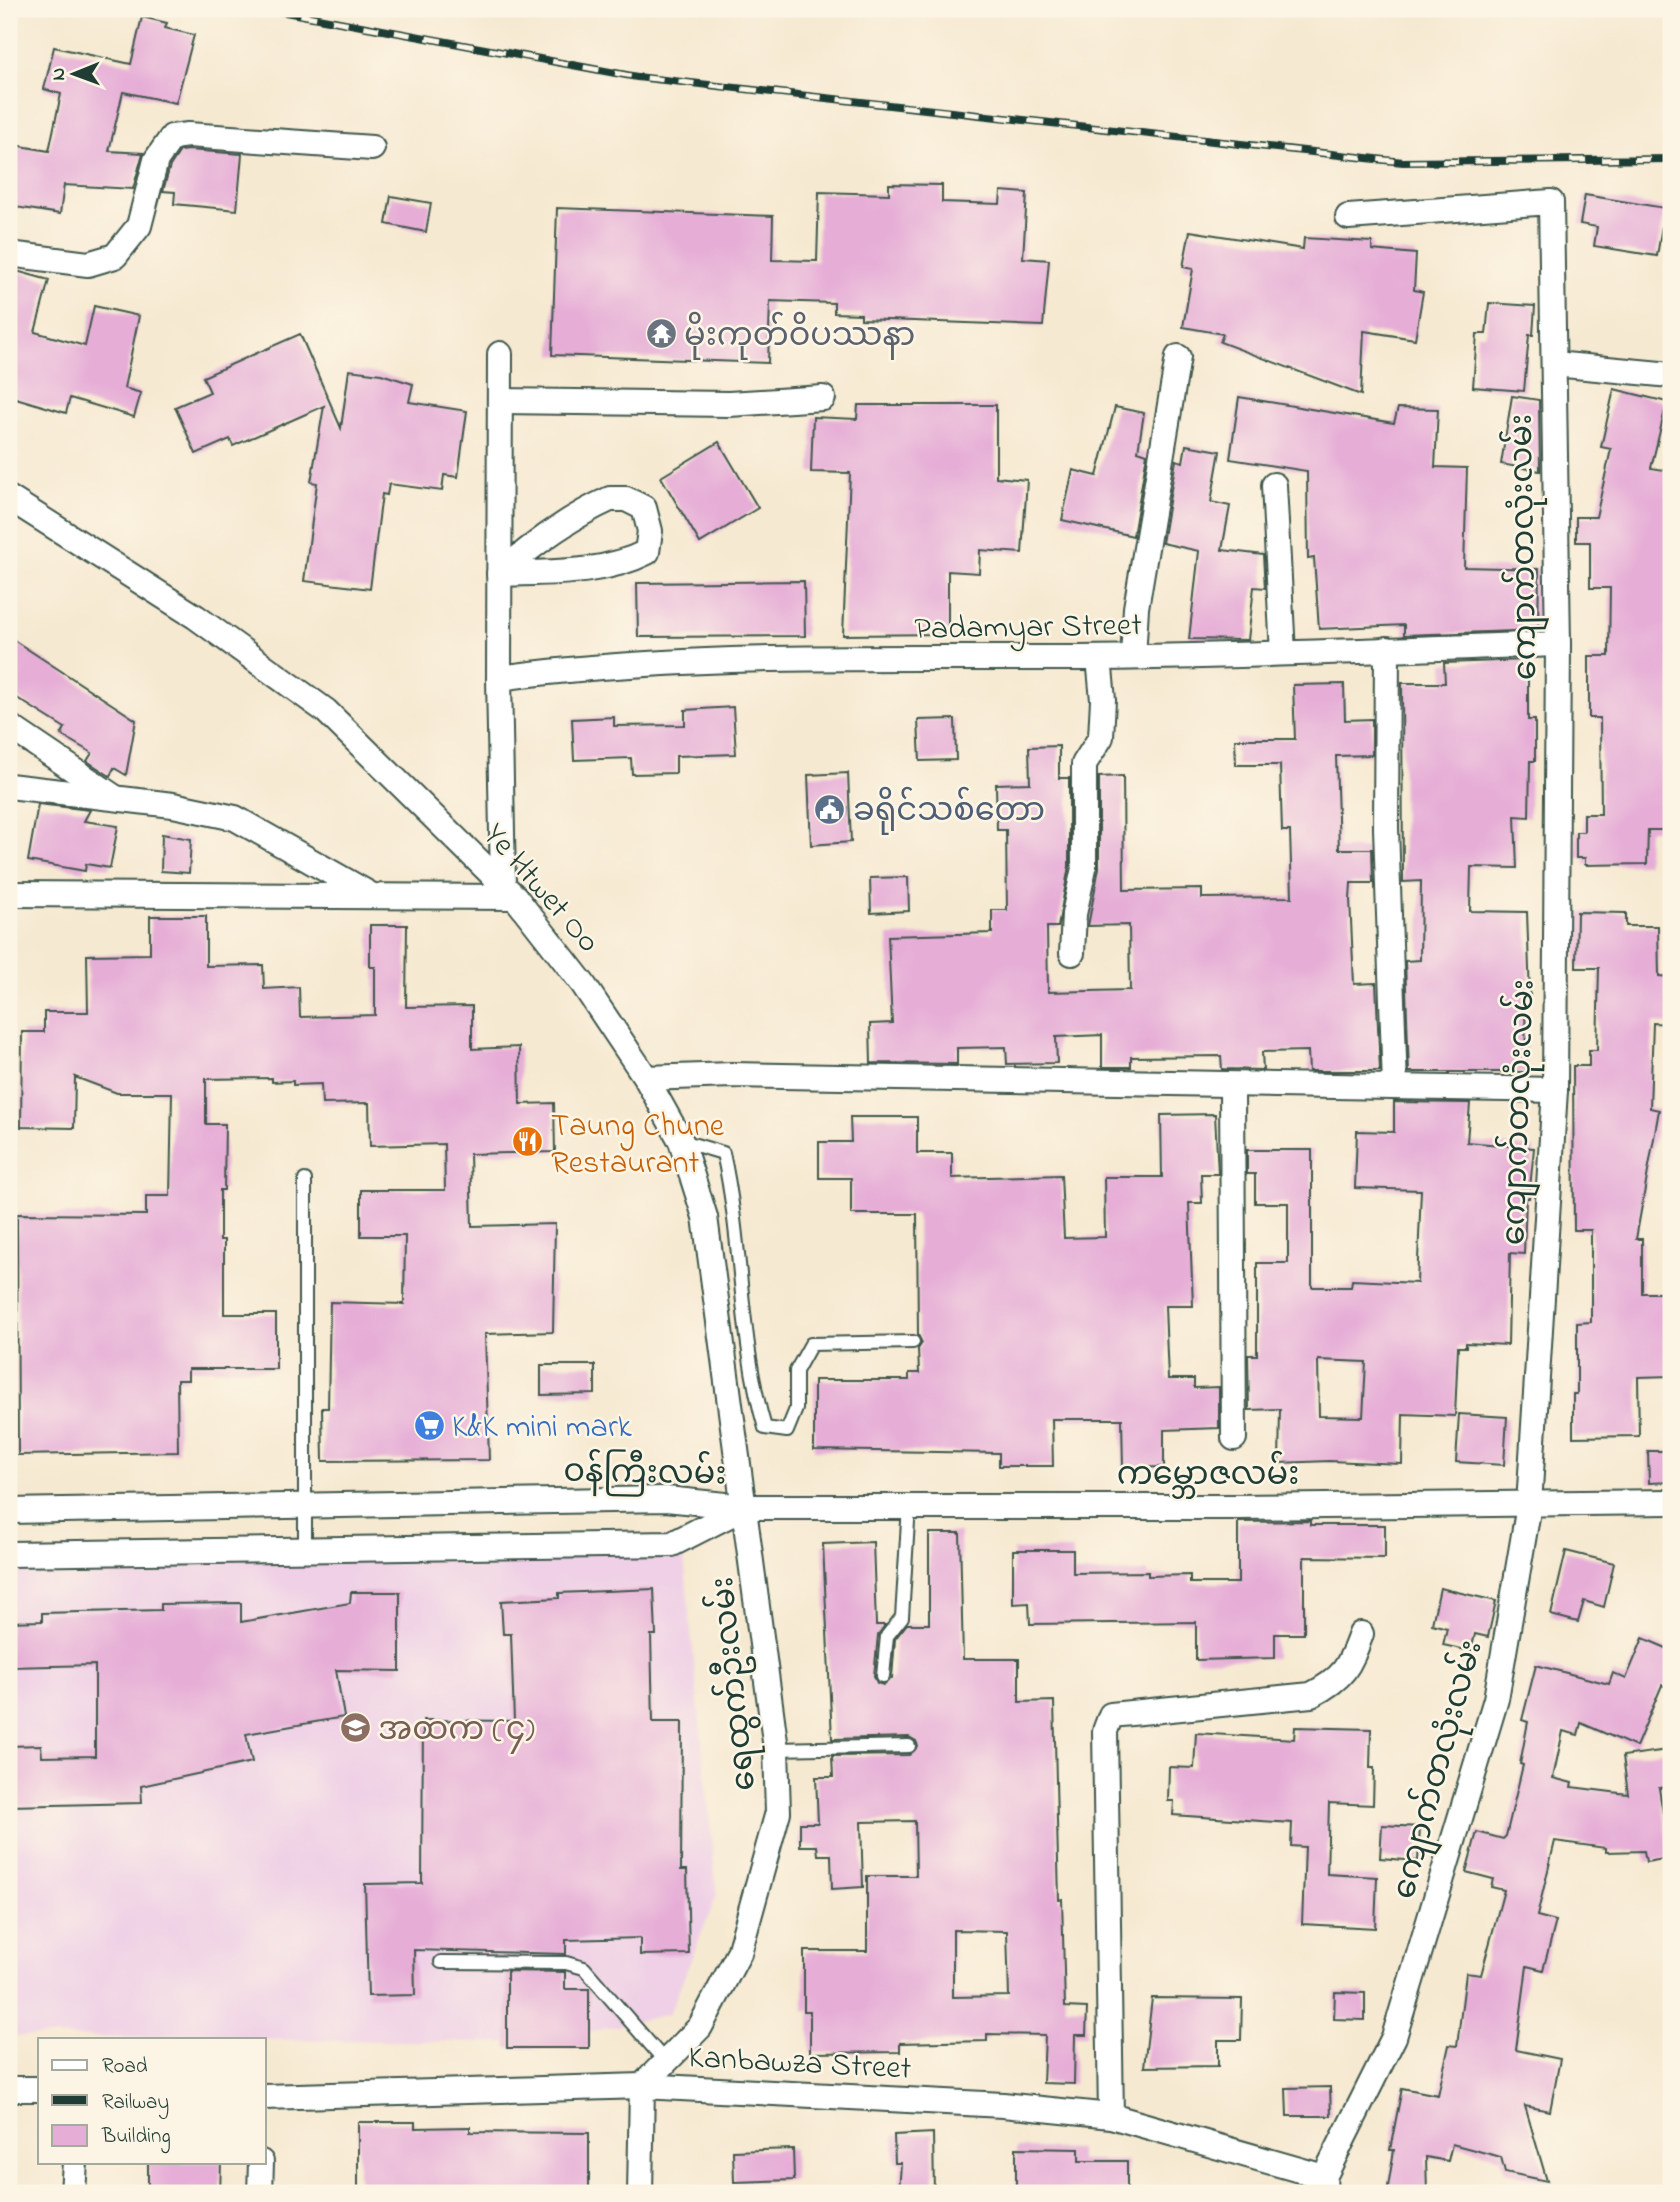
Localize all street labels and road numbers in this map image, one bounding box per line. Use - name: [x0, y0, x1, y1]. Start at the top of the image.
- street label: ကျောက်တလုံးလမ်း: [1497, 413, 1551, 681]
- street label: Padamyar Street: [914, 603, 1143, 654]
- street label: Ye Htwet Oo: [471, 814, 610, 964]
- street label: ကျောက်တလုံးလမ်း: [1489, 978, 1549, 1246]
- street label: ဝန်ကြီးလမ်း: [563, 1447, 727, 1499]
- street label: ကမ္ဘောဇလမ်း: [1117, 1450, 1299, 1500]
- street label: ရေထွက်ဦးလမ်း: [698, 1574, 770, 1793]
- street label: ကျောက်တလုံးလမ်း: [1379, 1634, 1497, 1905]
- street label: Kanbawza Street: [687, 2035, 913, 2094]

